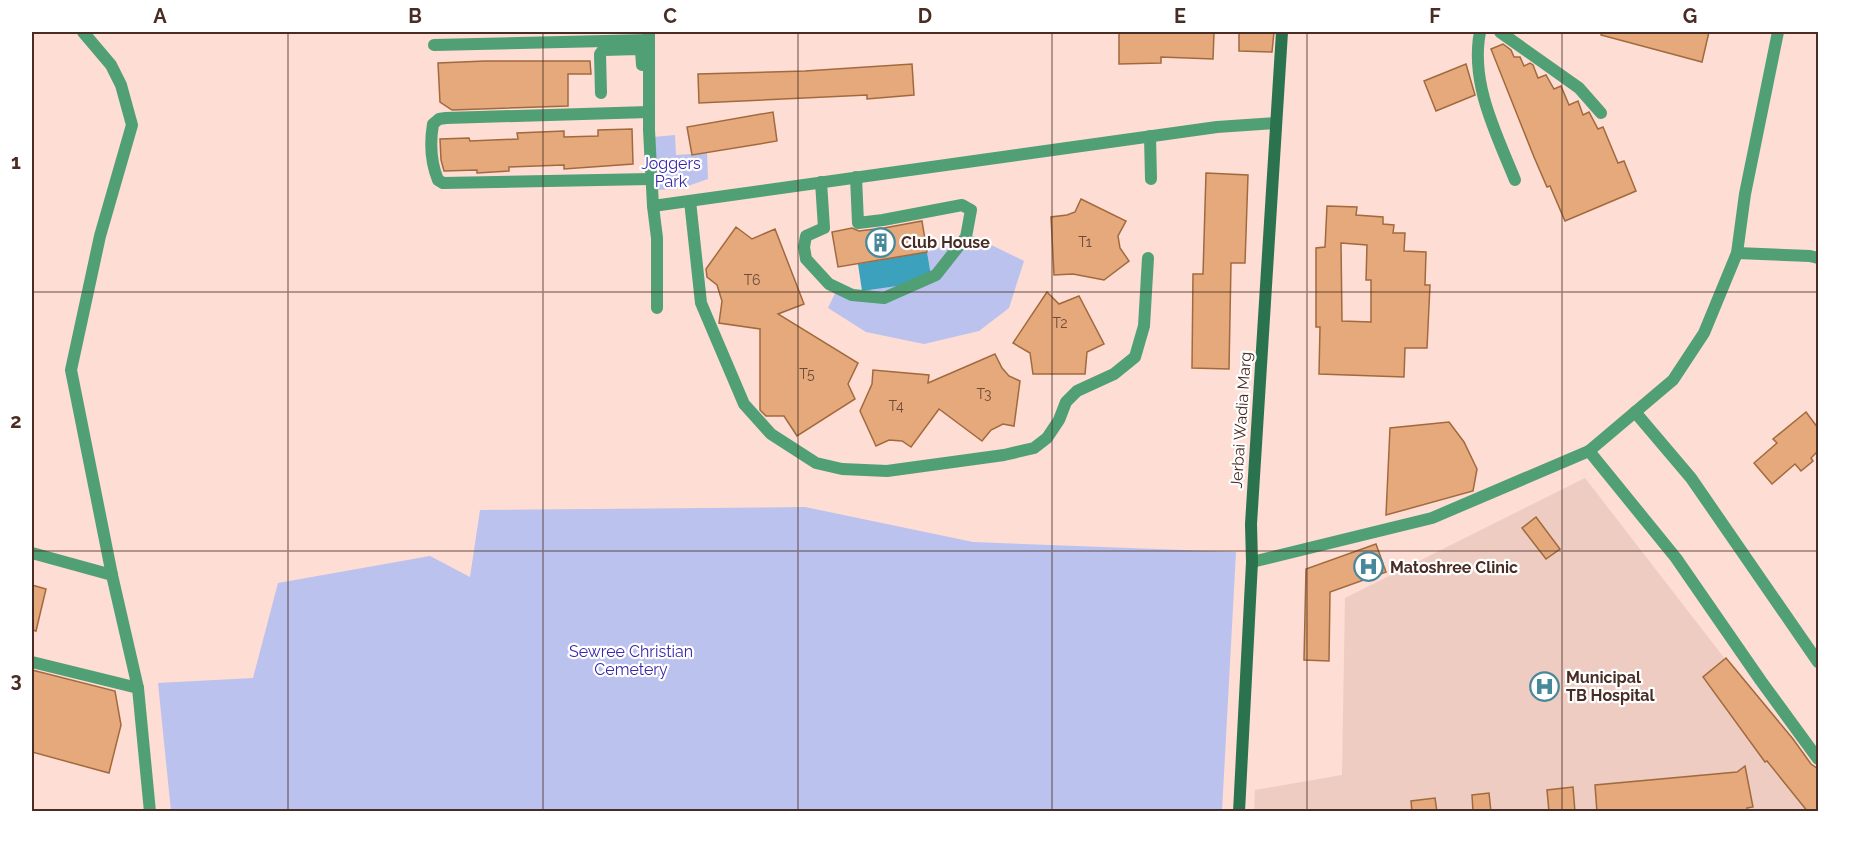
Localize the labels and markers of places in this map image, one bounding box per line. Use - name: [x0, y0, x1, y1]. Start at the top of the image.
- building icon: Club House: [864, 226, 896, 258]
- place label: Club House: [901, 233, 990, 252]
- hospital icon: Matoshree Clinic: [1353, 551, 1385, 583]
- place label: Matoshree Clinic: [1390, 558, 1518, 577]
- place label: Municipal TB Hospital: [1566, 668, 1656, 705]
- hospital icon: Municipal TB Hospital: [1529, 670, 1561, 702]

